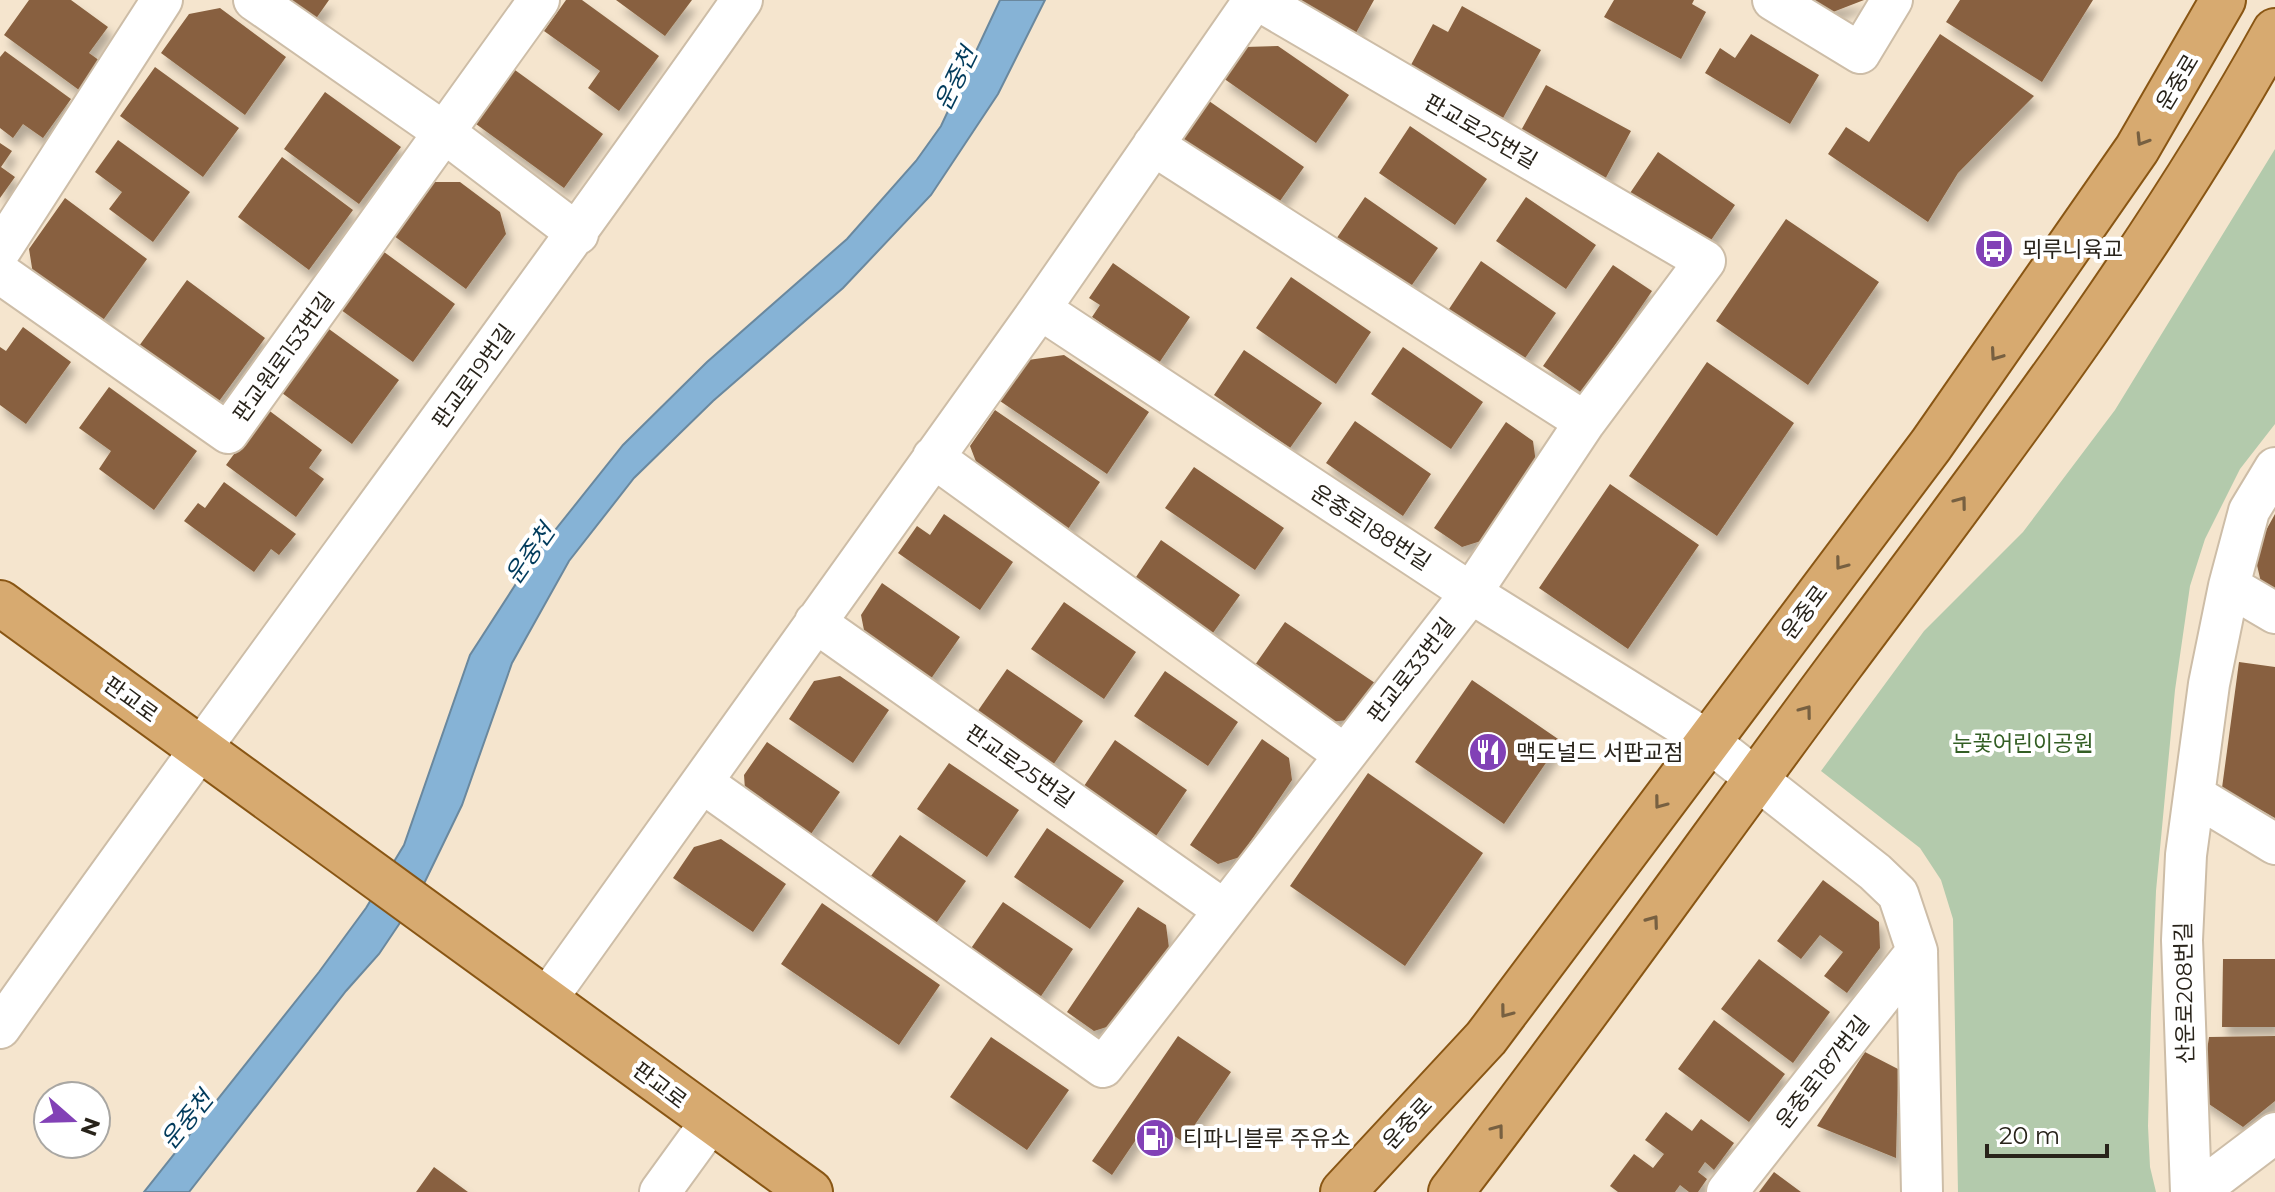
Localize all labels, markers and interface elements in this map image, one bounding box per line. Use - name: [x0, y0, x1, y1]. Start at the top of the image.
- water label: 운중천: [928, 40, 984, 115]
- street label: 운중로: [2150, 49, 2205, 115]
- street label: 판교로25번길: [1419, 88, 1542, 175]
- one-way arrow: [2136, 131, 2152, 146]
- bus stop icon: 뫼루니육교: [1973, 228, 2015, 270]
- place label: 뫼루니육교: [2022, 236, 2123, 263]
- street label: 판교원로153번길: [227, 287, 340, 428]
- street label: 판교로19번길: [426, 319, 520, 434]
- one-way arrow: [1991, 346, 2006, 361]
- street label: 운중로188번길: [1306, 479, 1436, 576]
- one-way arrow: [1952, 497, 1966, 511]
- water label: 운중천: [499, 516, 562, 589]
- one-way arrow: [1836, 555, 1850, 570]
- street label: 운중로: [1775, 580, 1833, 645]
- street label: 판교로33번길: [1362, 612, 1461, 728]
- street label: 판교로: [98, 671, 163, 728]
- one-way arrow: [1797, 705, 1811, 720]
- street label: 판교로25번길: [960, 719, 1079, 814]
- park label: 눈꽃어린이공원: [1952, 730, 2094, 757]
- restaurant icon: 맥도널드 서판교점: [1467, 731, 1509, 773]
- place label: 맥도널드 서판교점: [1516, 739, 1684, 766]
- one-way arrow: [1656, 794, 1670, 809]
- one-way arrow: [1643, 915, 1658, 930]
- street label: 산운로208번길: [2170, 922, 2199, 1064]
- one-way arrow: [1501, 1003, 1515, 1018]
- street label: 운중로187번길: [1770, 1010, 1875, 1134]
- street label: 판교로: [627, 1056, 692, 1114]
- north arrow: [32, 1080, 112, 1160]
- water label: 운중천: [154, 1083, 221, 1155]
- street label: 운중로: [1377, 1092, 1438, 1155]
- scale bar: [1987, 1108, 2107, 1158]
- text: N: [75, 1114, 106, 1140]
- fuel station icon: 티파니블루 주유소: [1134, 1117, 1176, 1159]
- text: 20 m: [1999, 1121, 2060, 1150]
- one-way arrow: [1489, 1124, 1503, 1139]
- place label: 티파니블루 주유소: [1183, 1125, 1351, 1152]

